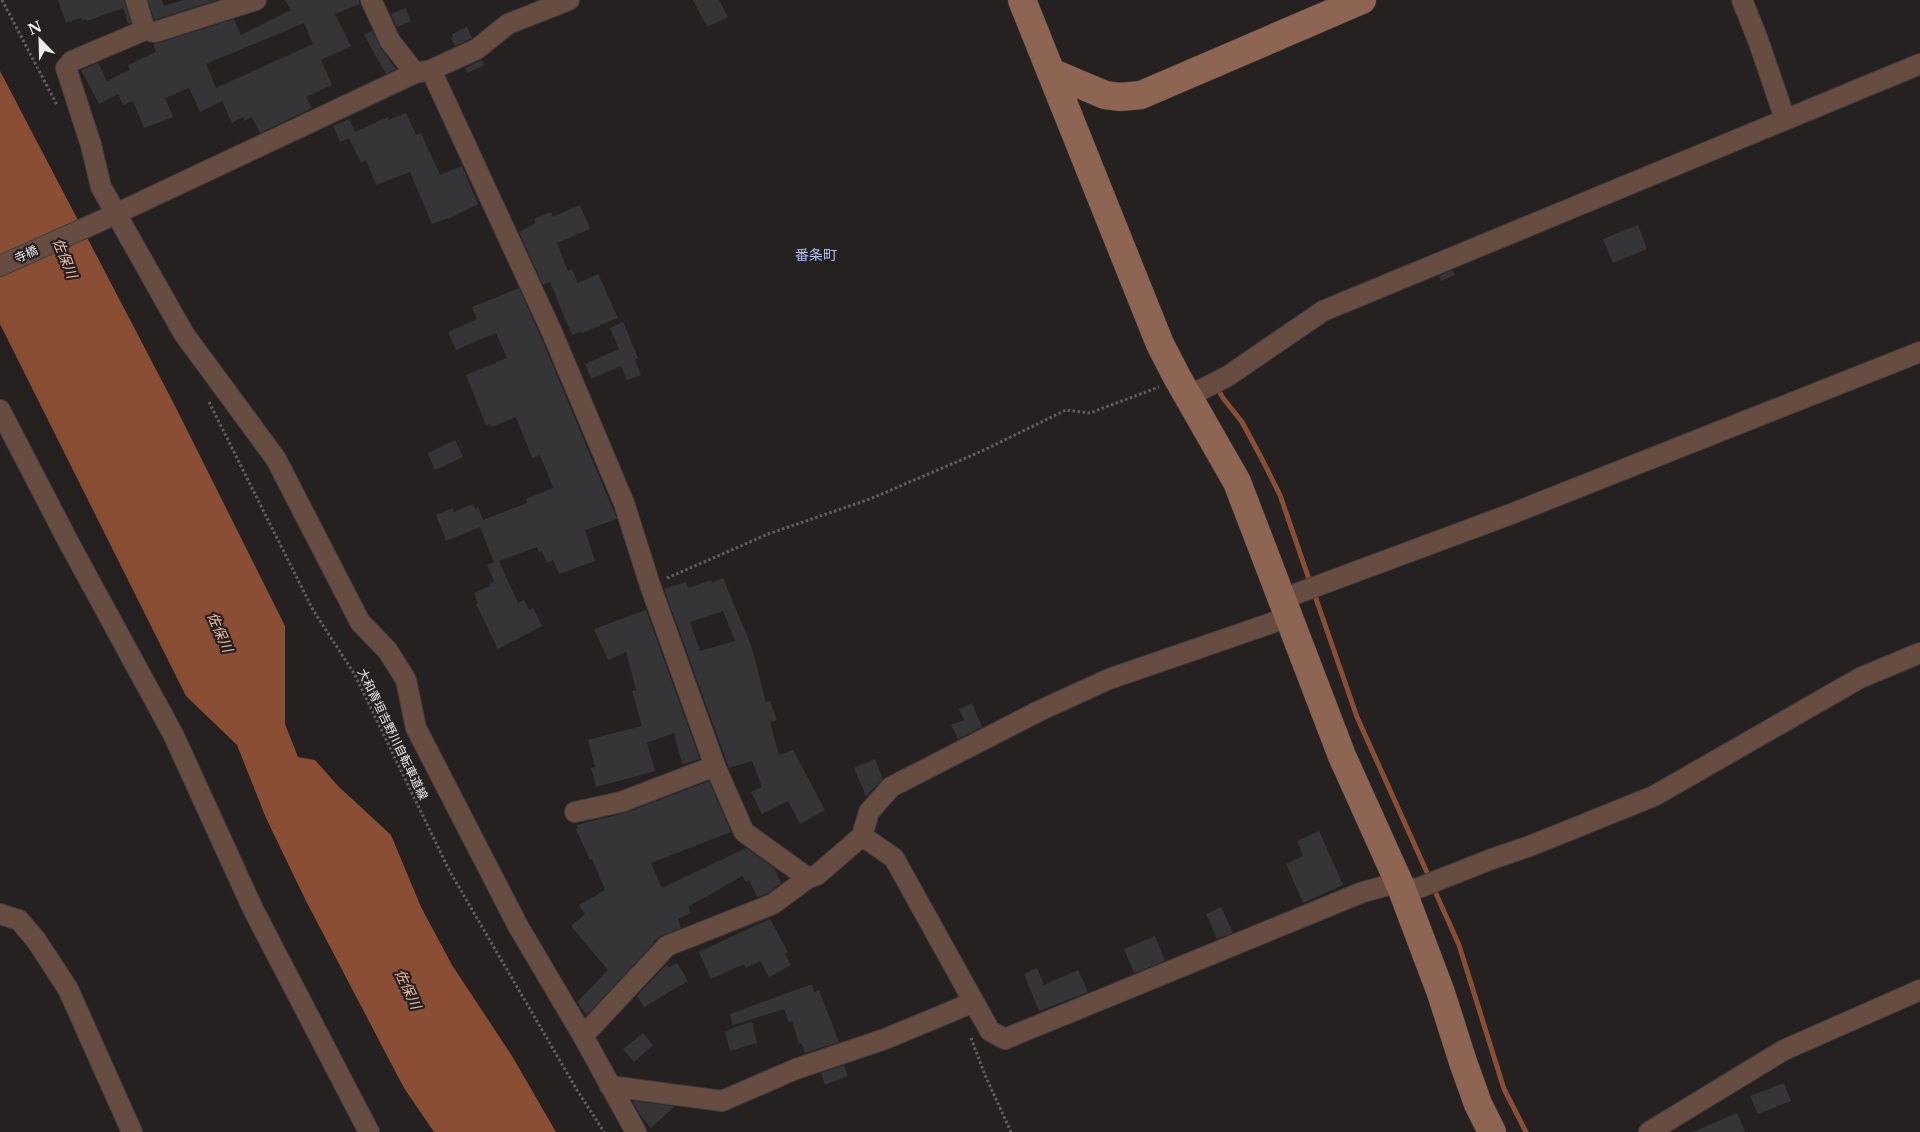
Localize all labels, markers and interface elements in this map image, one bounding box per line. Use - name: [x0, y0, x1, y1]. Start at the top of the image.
- north arrow: [15, 15, 65, 65]
- text: N: [25, 17, 44, 39]
- water label: 佐保川: [49, 235, 82, 283]
- street label: 寺橋: [12, 242, 40, 266]
- district label: 番条町: [795, 246, 837, 264]
- water label: 佐保川: [203, 609, 238, 657]
- street label: 大和青垣吉野川自転車道線: [355, 666, 431, 802]
- water label: 佐保川: [391, 966, 426, 1014]

